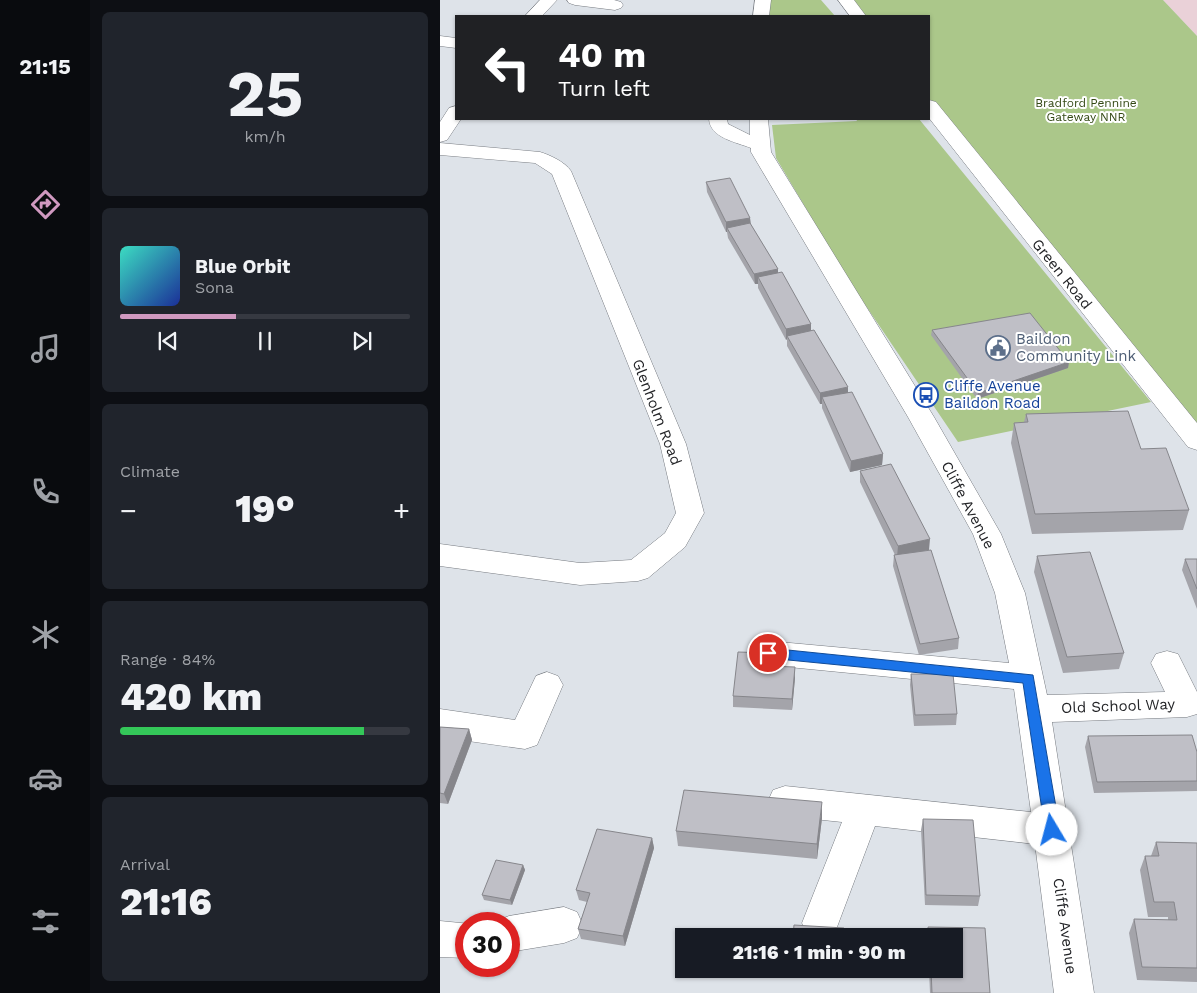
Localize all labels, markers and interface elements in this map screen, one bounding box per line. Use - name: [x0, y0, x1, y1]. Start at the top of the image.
- text: 40 m: [558, 34, 646, 76]
- icon: left: [475, 35, 540, 100]
- text: 21:15: [19, 54, 71, 79]
- text: 25: [227, 56, 303, 132]
- text: Turn left: [558, 76, 650, 101]
- park label: Bradford Pennine Gateway NNR: [1035, 96, 1137, 124]
- text: km/h: [244, 127, 286, 146]
- icon: directions: [28, 187, 63, 222]
- street label: Green Road: [1028, 235, 1096, 313]
- text: Blue Orbit: [195, 255, 290, 278]
- text: Sona: [195, 278, 234, 297]
- icon: previous: [154, 327, 182, 355]
- icon: pause: [251, 327, 279, 355]
- icon: next: [348, 327, 376, 355]
- place label: Baildon Community Link: [1016, 330, 1136, 365]
- icon: music: [28, 331, 63, 366]
- public building icon: Baildon Community Link: [985, 335, 1011, 361]
- street label: Glenholm Road: [628, 356, 686, 468]
- place label: Cliffe Avenue Baildon Road: [944, 377, 1041, 412]
- bus stop icon: Cliffe Avenue Baildon Road: [913, 382, 939, 408]
- street label: Cliffe Avenue: [937, 458, 999, 552]
- text: Climate: [120, 462, 180, 481]
- icon: phone: [28, 474, 63, 509]
- text: 19°: [235, 487, 295, 531]
- text: −: [120, 494, 137, 527]
- text: +: [393, 494, 410, 527]
- icon: climate: [28, 617, 63, 652]
- pin: [747, 632, 789, 674]
- icon: arrive: [754, 639, 782, 667]
- text: Range · 84%: [120, 650, 215, 669]
- text: 420 km: [120, 675, 262, 719]
- street label: Old School Way: [1061, 695, 1176, 717]
- icon: car: [28, 761, 63, 796]
- position arrow: [1025, 803, 1077, 855]
- text: Arrival: [120, 855, 170, 874]
- street label: Cliffe Avenue: [1049, 877, 1081, 975]
- text: 21:16: [120, 880, 212, 924]
- icon: filters: [28, 904, 63, 939]
- speed limit sign: 30: [455, 912, 520, 977]
- text: 21:16 · 1 min · 90 m: [733, 941, 905, 964]

